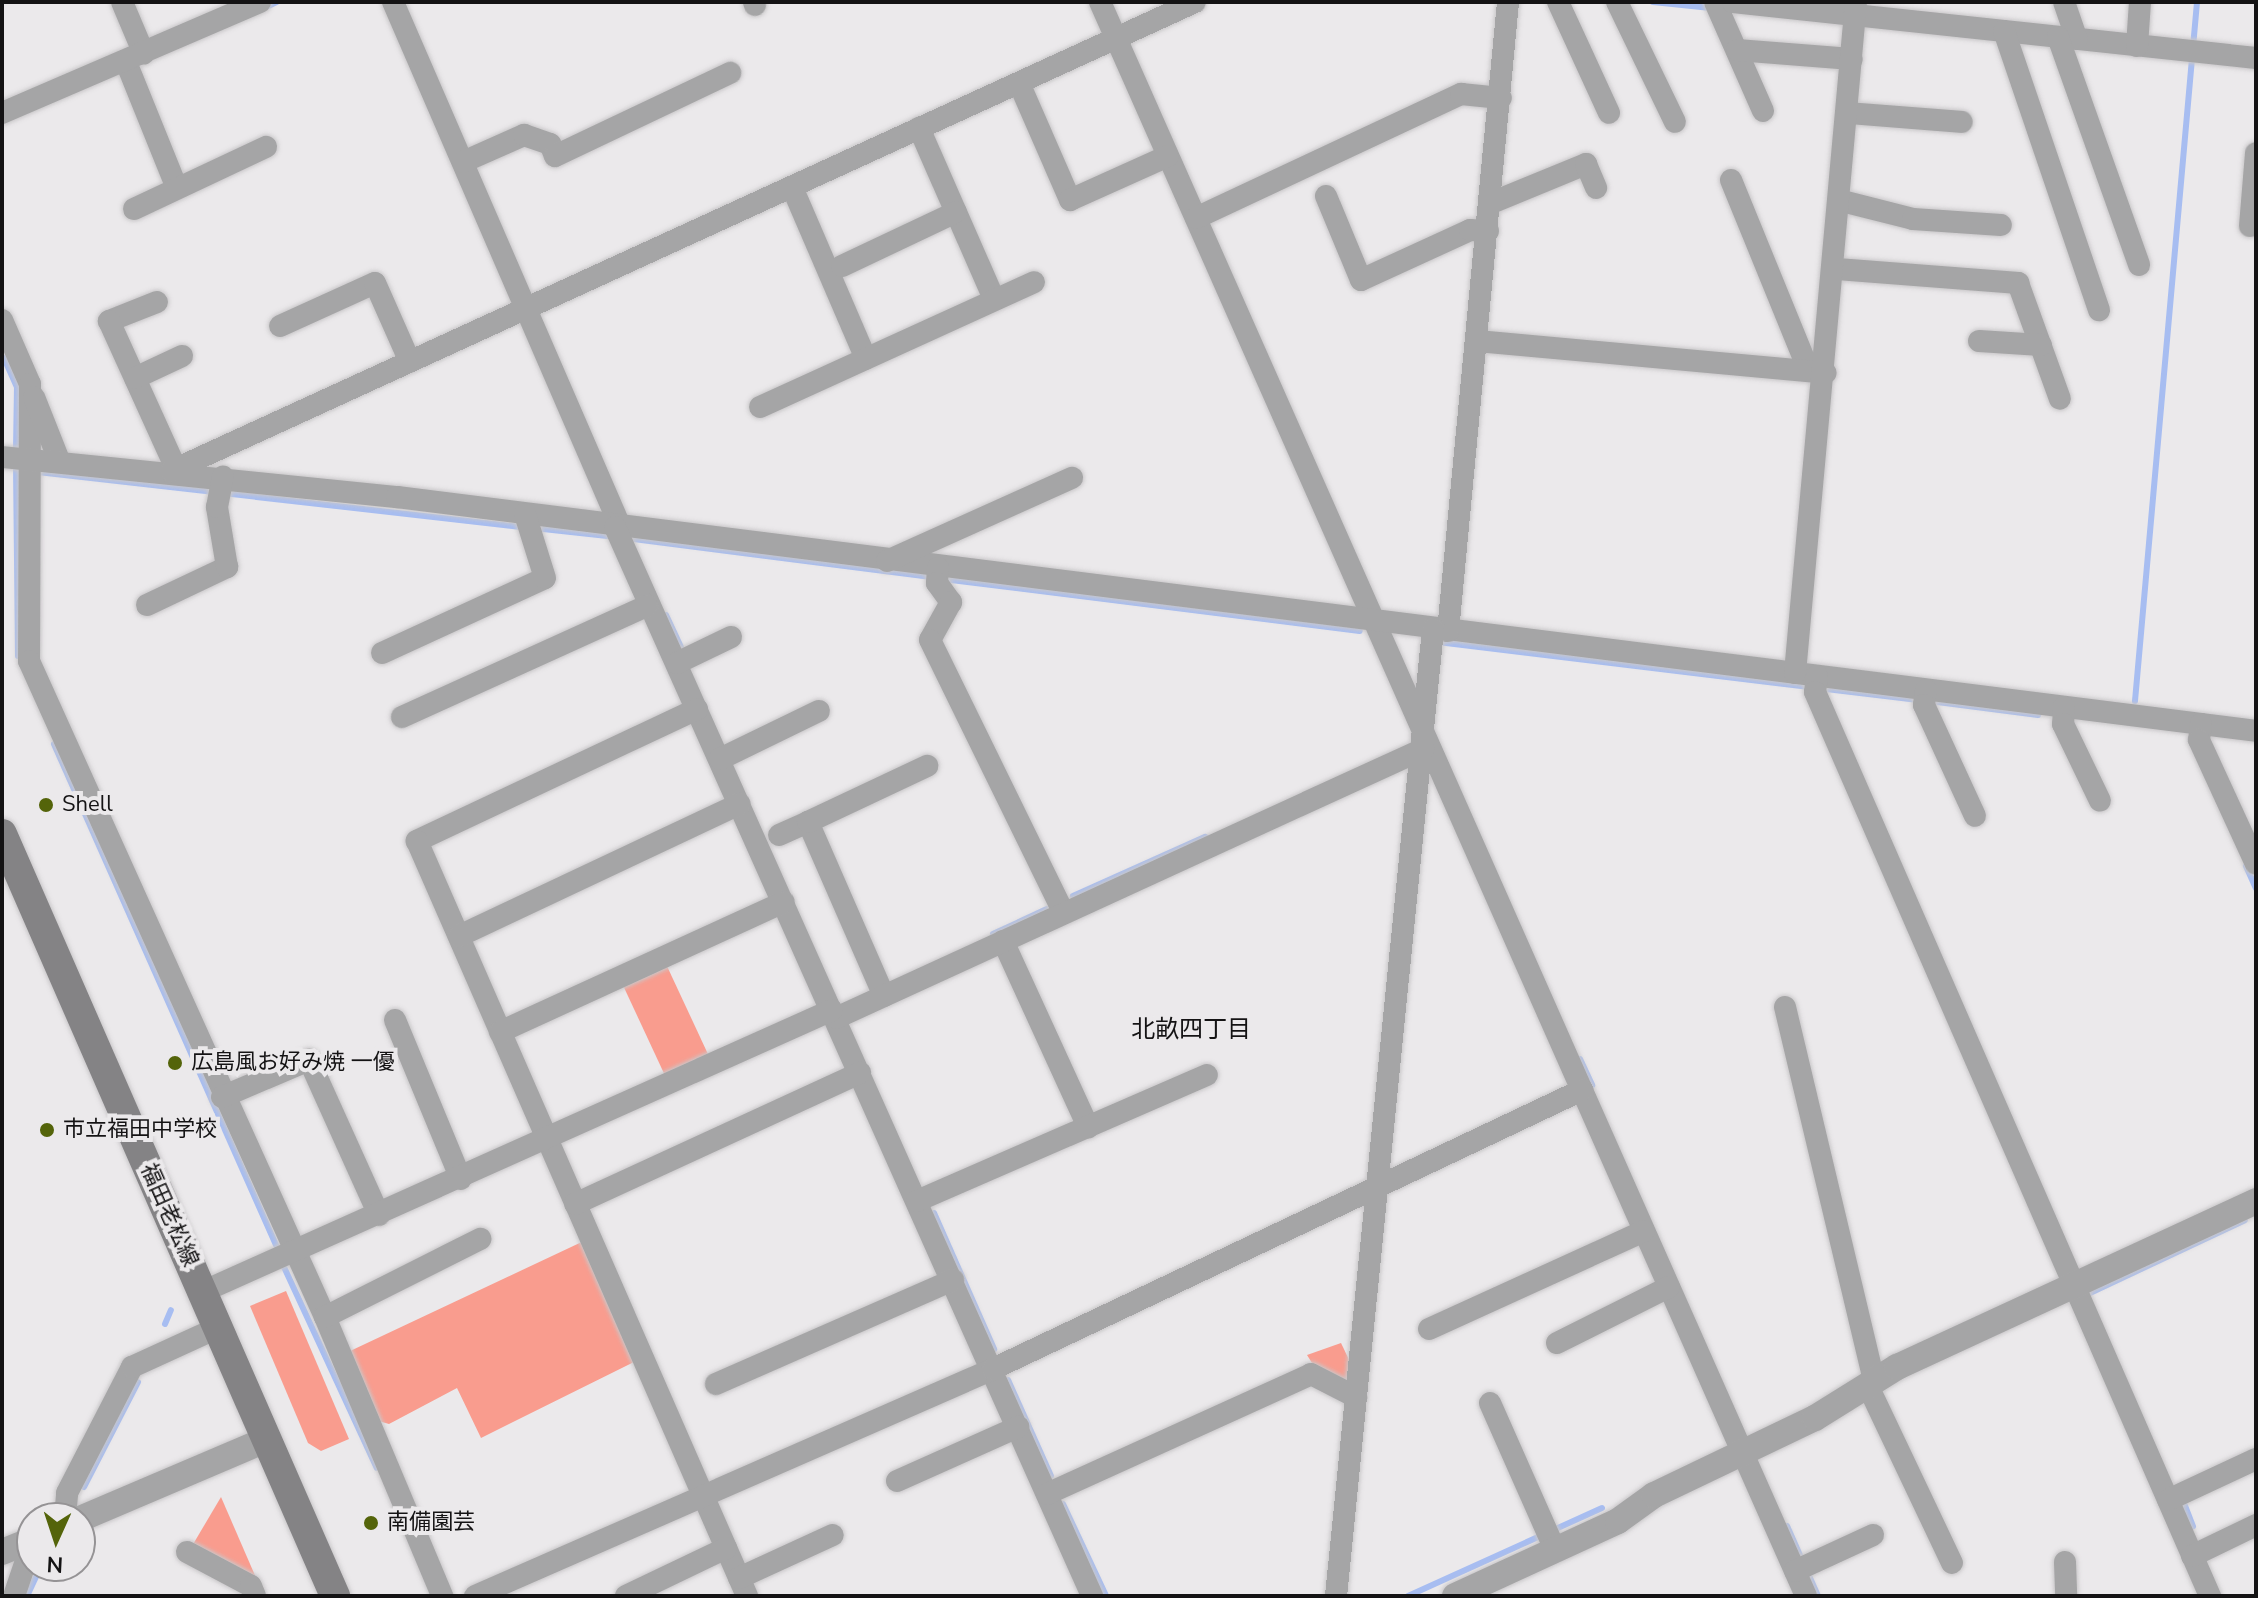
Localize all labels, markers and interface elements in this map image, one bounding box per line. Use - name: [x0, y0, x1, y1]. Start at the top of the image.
- place label: Shell: [62, 792, 113, 818]
- marker: Shell: [37, 796, 55, 814]
- district label: 北畝四丁目: [1131, 1016, 1251, 1044]
- place label: 広島風お好み焼 一優: [191, 1050, 395, 1076]
- marker: 広島風お好み焼 一優: [166, 1054, 184, 1072]
- place label: 市立福田中学校: [63, 1117, 217, 1143]
- marker: 市立福田中学校: [38, 1121, 56, 1139]
- street label: 福田老松線: [135, 1159, 203, 1271]
- north arrow: [16, 1502, 96, 1582]
- place label: 南備園芸: [387, 1510, 475, 1536]
- marker: 南備園芸: [362, 1514, 380, 1532]
- text: N: [46, 1549, 64, 1579]

